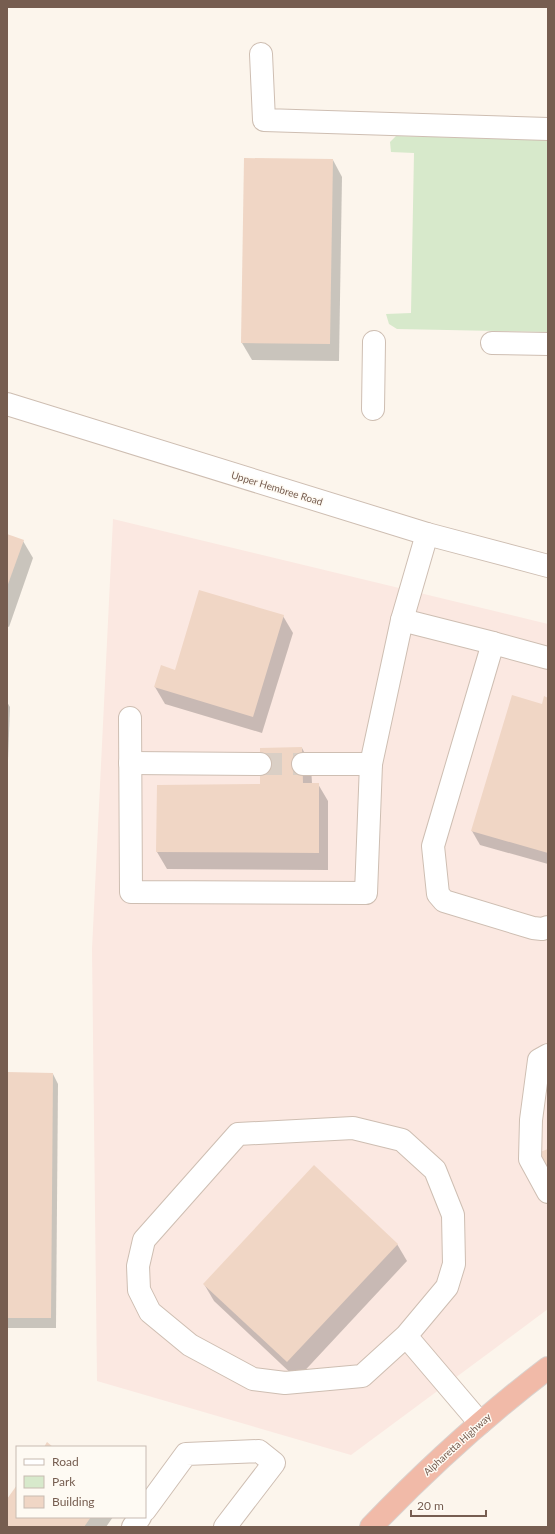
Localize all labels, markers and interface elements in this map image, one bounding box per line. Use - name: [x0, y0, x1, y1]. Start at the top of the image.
- street label: Upper Hembree Road: [230, 468, 324, 508]
- street label: Alpharetta Highway: [421, 1410, 494, 1478]
- legend: [16, 1446, 146, 1518]
- text: Road: [52, 1454, 79, 1469]
- text: Park: [52, 1474, 76, 1489]
- scale bar: [411, 1492, 486, 1518]
- text: Building: [52, 1494, 95, 1509]
- text: 20 m: [417, 1498, 444, 1513]

